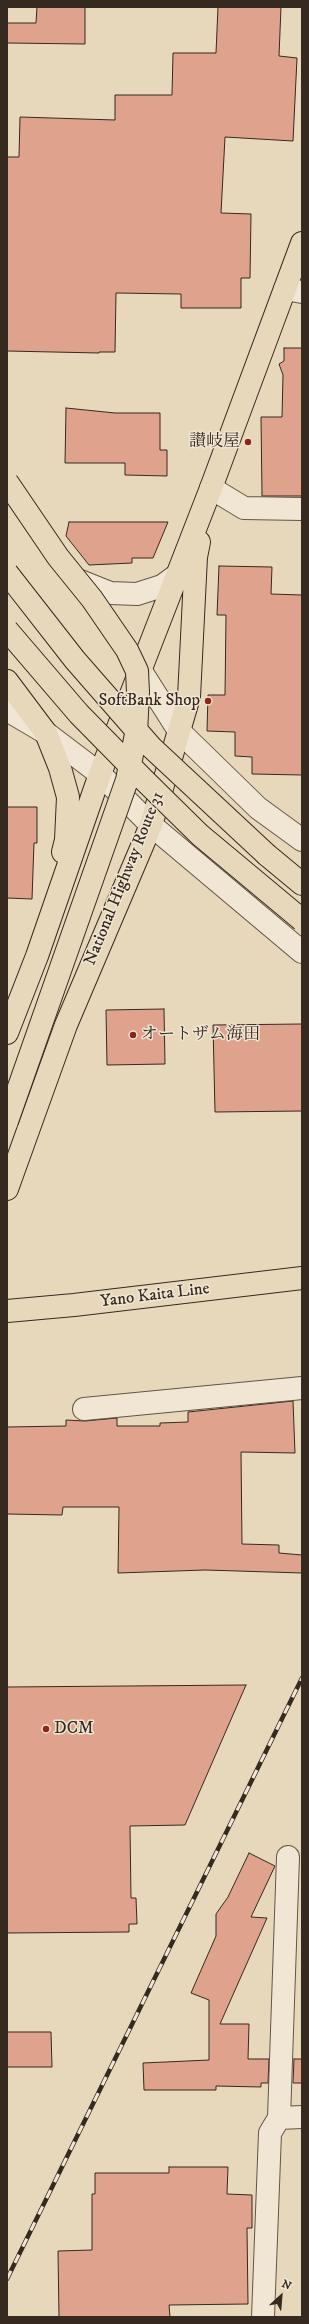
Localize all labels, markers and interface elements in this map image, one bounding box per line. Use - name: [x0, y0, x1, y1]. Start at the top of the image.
- place label: 讃岐屋: [189, 432, 240, 452]
- marker: 讃岐屋: [243, 437, 253, 447]
- place label: SoftBank Shop: [99, 691, 200, 711]
- marker: SoftBank Shop: [203, 696, 213, 706]
- street label: National Highway Route 31: [81, 789, 169, 969]
- place label: オートザム海田: [141, 1025, 260, 1045]
- marker: オートザム海田: [128, 1030, 138, 1040]
- street label: Yano Kaita Line: [99, 1279, 211, 1313]
- place label: DCM: [54, 1719, 94, 1739]
- marker: DCM: [41, 1724, 51, 1734]
- north arrow: [261, 2276, 301, 2316]
- text: N: [279, 2277, 293, 2293]

